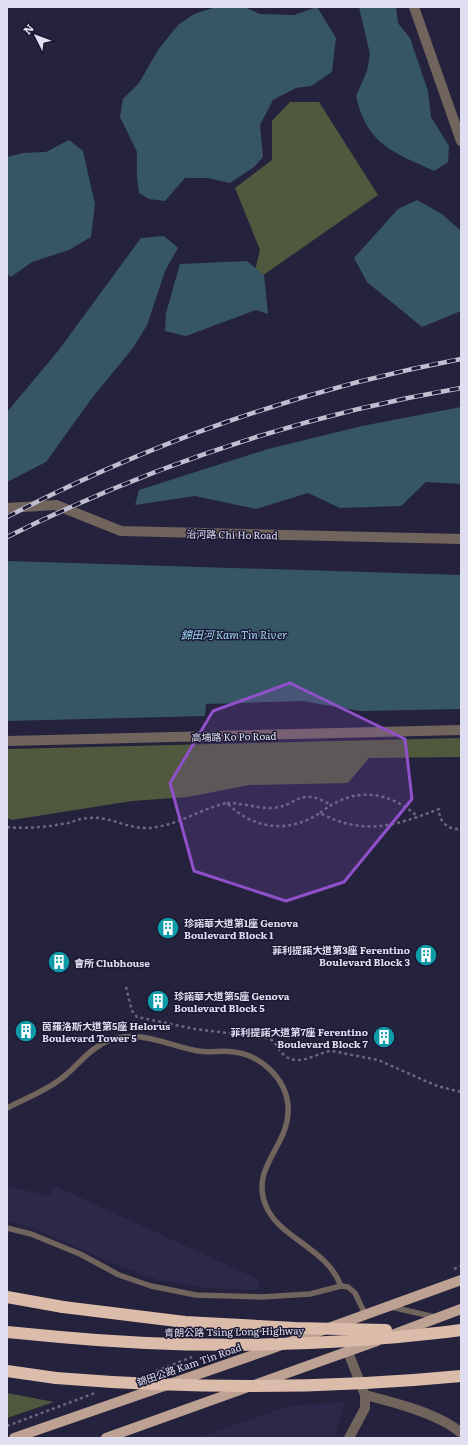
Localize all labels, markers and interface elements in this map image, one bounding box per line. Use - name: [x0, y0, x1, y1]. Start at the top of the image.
- north arrow: [16, 16, 56, 56]
- text: N: [19, 20, 37, 37]
- street label: 治河路 Chi Ho Road: [186, 526, 278, 542]
- water label: 錦田河 Kam Tin River: [181, 626, 287, 642]
- street label: 高埔路 Ko Po Road: [191, 728, 277, 744]
- building icon: 珍諾華大道第1座 Genova Boulevard Block 1: [155, 915, 181, 941]
- place label: 珍諾華大道第1座 Genova Boulevard Block 1: [184, 915, 298, 942]
- place label: 菲利提諾大道第3座 Ferentino Boulevard Block 3: [272, 942, 410, 969]
- building icon: 菲利提諾大道第3座 Ferentino Boulevard Block 3: [413, 942, 439, 968]
- building icon: 會所 Clubhouse: [46, 949, 72, 975]
- place label: 會所 Clubhouse: [74, 955, 150, 970]
- building icon: 珍諾華大道第5座 Genova Boulevard Block 5: [145, 988, 171, 1014]
- place label: 珍諾華大道第5座 Genova Boulevard Block 5: [174, 988, 290, 1015]
- building icon: 茵羅洛斯大道第5座 Helorus Boulevard Tower 5: [13, 1018, 39, 1044]
- place label: 茵羅洛斯大道第5座 Helorus Boulevard Tower 5: [42, 1018, 170, 1045]
- place label: 菲利提諾大道第7座 Ferentino Boulevard Block 7: [230, 1024, 369, 1051]
- building icon: 菲利提諾大道第7座 Ferentino Boulevard Block 7: [371, 1024, 397, 1050]
- street label: 青朗公路 Tsing Long Highway: [164, 1322, 304, 1340]
- street label: 錦田公路 Kam Tin Road: [135, 1339, 243, 1389]

